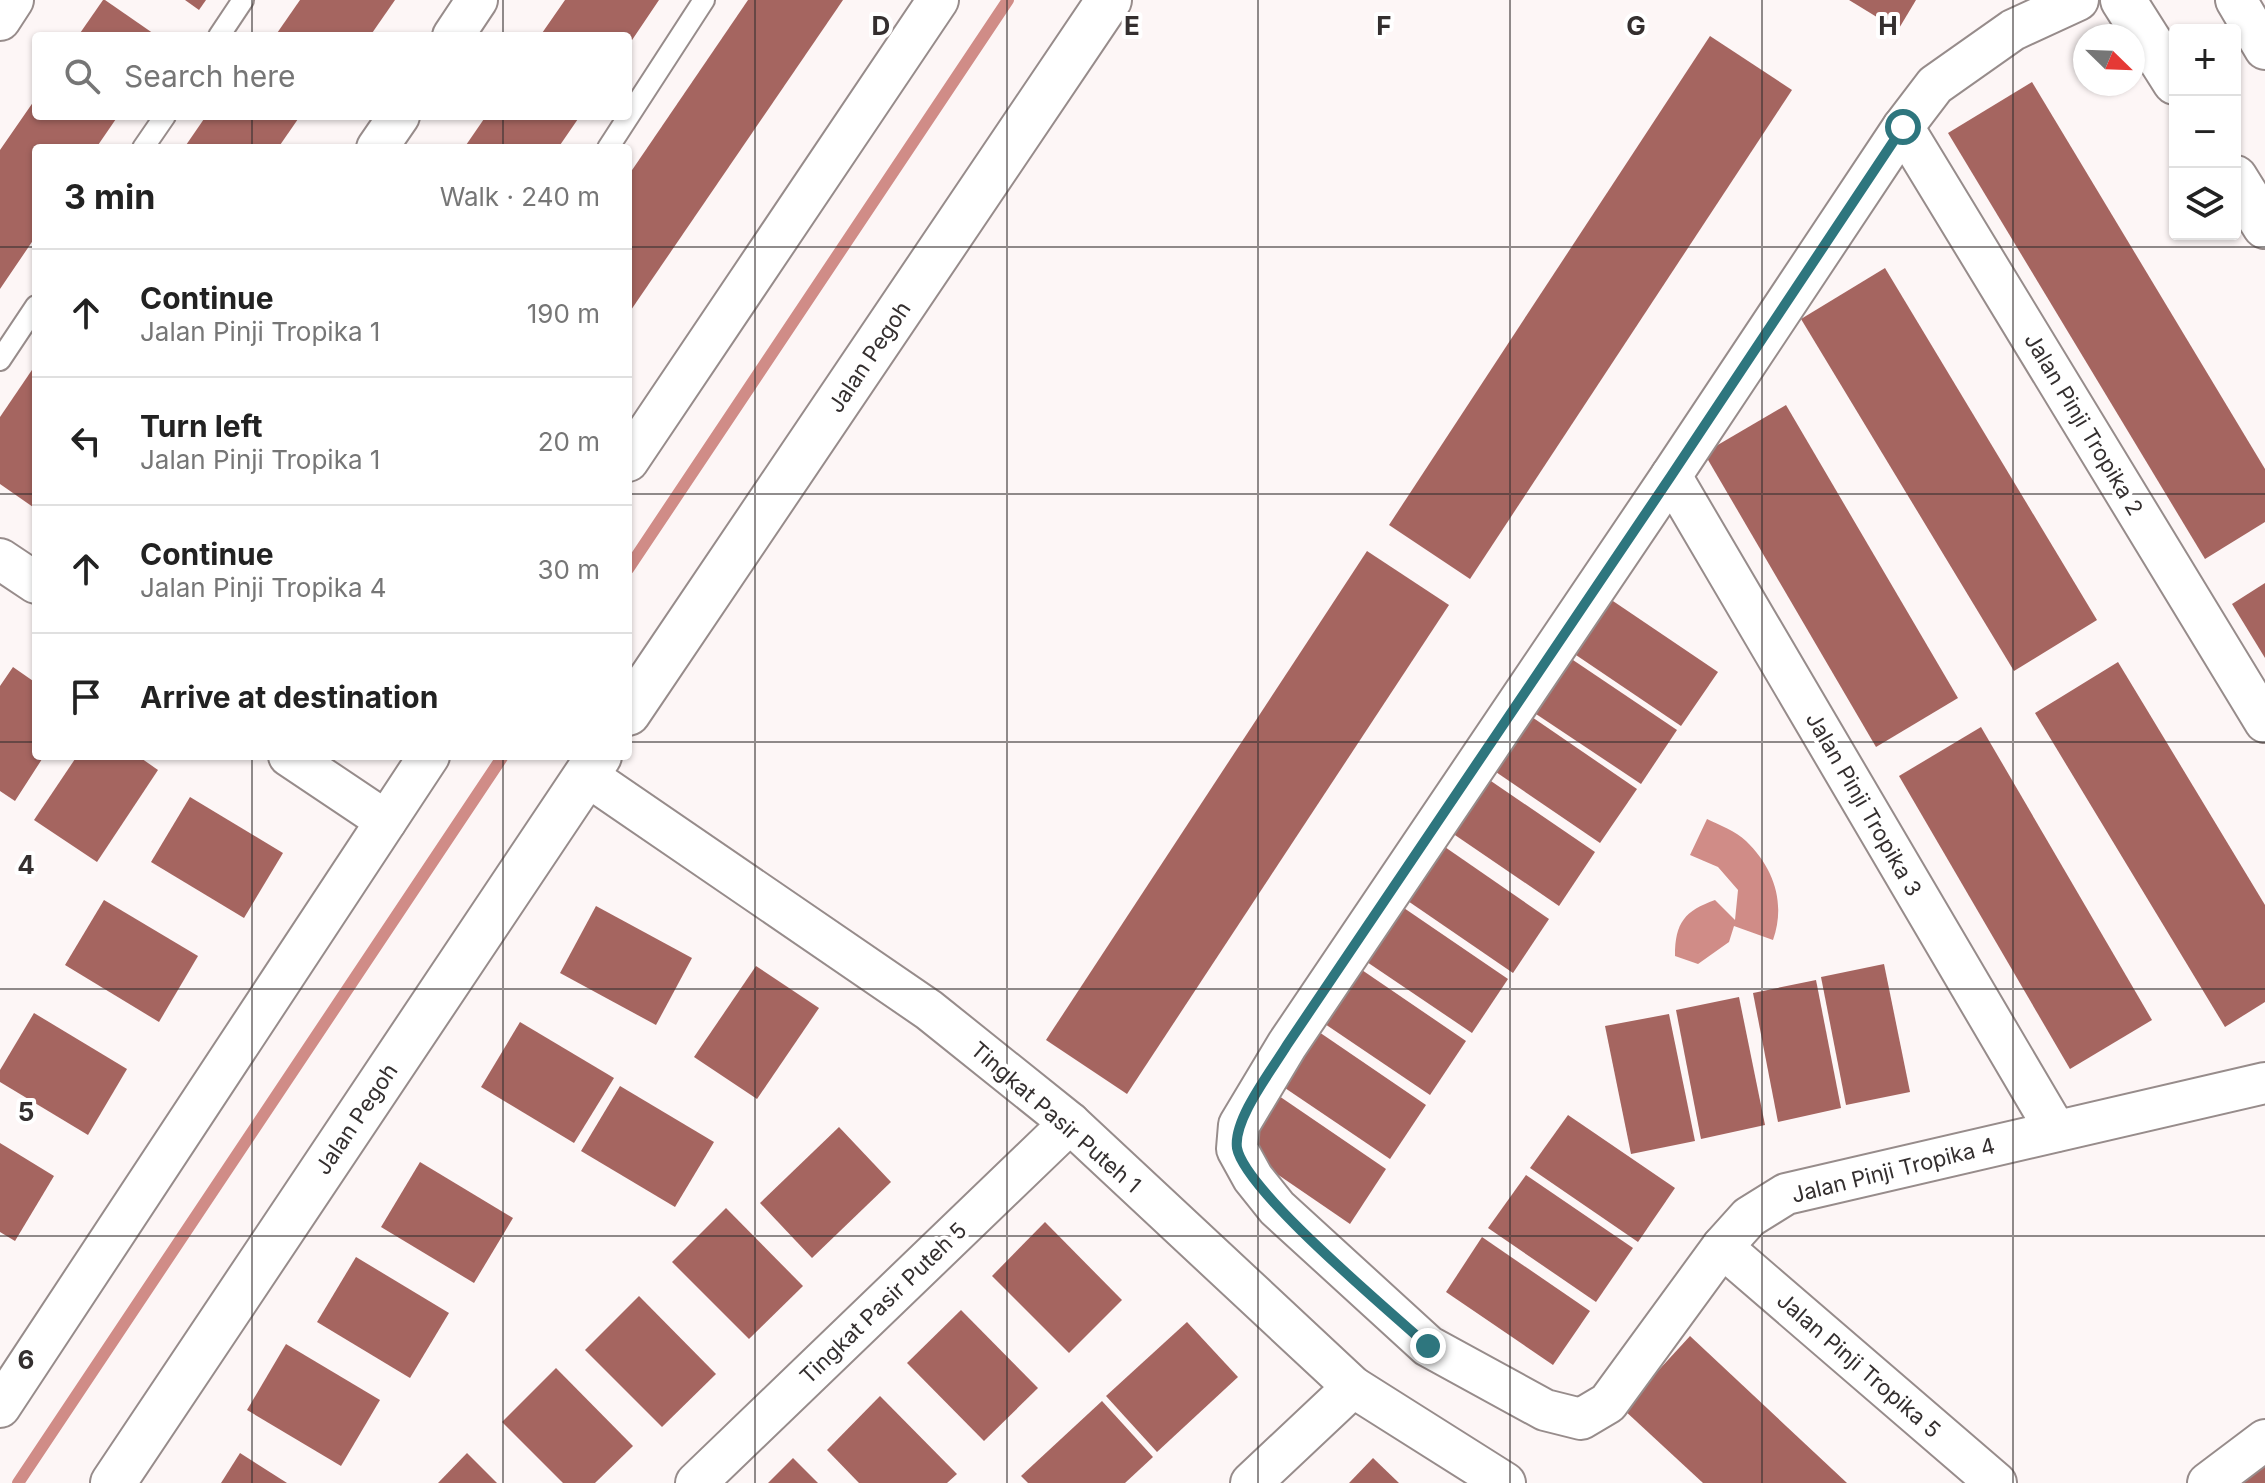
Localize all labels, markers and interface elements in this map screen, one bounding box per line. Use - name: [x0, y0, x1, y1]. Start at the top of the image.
- text: D: [872, 10, 890, 41]
- text: E: [1124, 10, 1140, 41]
- text: F: [1376, 10, 1392, 41]
- text: G: [1626, 10, 1646, 41]
- text: H: [1878, 10, 1898, 41]
- north arrow: [2073, 24, 2145, 96]
- map controls: [2169, 24, 2241, 240]
- button: +: [2169, 24, 2241, 96]
- search box: [32, 32, 632, 120]
- icon: search: [60, 54, 104, 98]
- text: Search here: [124, 58, 296, 94]
- button: −: [2169, 96, 2241, 168]
- route start: [1885, 109, 1921, 145]
- button: layers: [2169, 168, 2241, 240]
- text: 3 min: [64, 176, 155, 217]
- text: Walk · 240 m: [440, 181, 600, 212]
- text: Continue: [140, 280, 274, 316]
- icon: ahead: [64, 291, 108, 335]
- street label: Jalan Pegoh: [822, 297, 916, 417]
- text: 190 m: [527, 298, 600, 329]
- text: Jalan Pinji Tropika 1: [140, 316, 380, 347]
- street label: Jalan Pinji Tropika 2: [2019, 328, 2149, 520]
- text: Turn left: [140, 408, 262, 444]
- icon: left: [64, 419, 108, 463]
- text: 20 m: [538, 426, 600, 457]
- text: Jalan Pinji Tropika 1: [140, 444, 380, 475]
- text: Continue: [140, 536, 274, 572]
- icon: ahead: [64, 547, 108, 591]
- text: 30 m: [537, 554, 600, 585]
- text: Jalan Pinji Tropika 4: [140, 572, 387, 603]
- icon: arrive: [64, 675, 108, 719]
- text: Arrive at destination: [140, 679, 438, 715]
- street label: Jalan Pinji Tropika 3: [1801, 707, 1927, 901]
- text: 4: [17, 849, 35, 880]
- street label: Tingkat Pasir Puteh 1: [966, 1036, 1146, 1198]
- street label: Jalan Pegoh: [309, 1059, 403, 1179]
- text: 5: [18, 1096, 34, 1127]
- street label: Jalan Pinji Tropika 4: [1789, 1132, 1997, 1208]
- street label: Tingkat Pasir Puteh 5: [794, 1217, 972, 1389]
- street label: Jalan Pinji Tropika 5: [1772, 1287, 1946, 1443]
- route end: [1410, 1328, 1446, 1364]
- text: 6: [18, 1344, 34, 1375]

